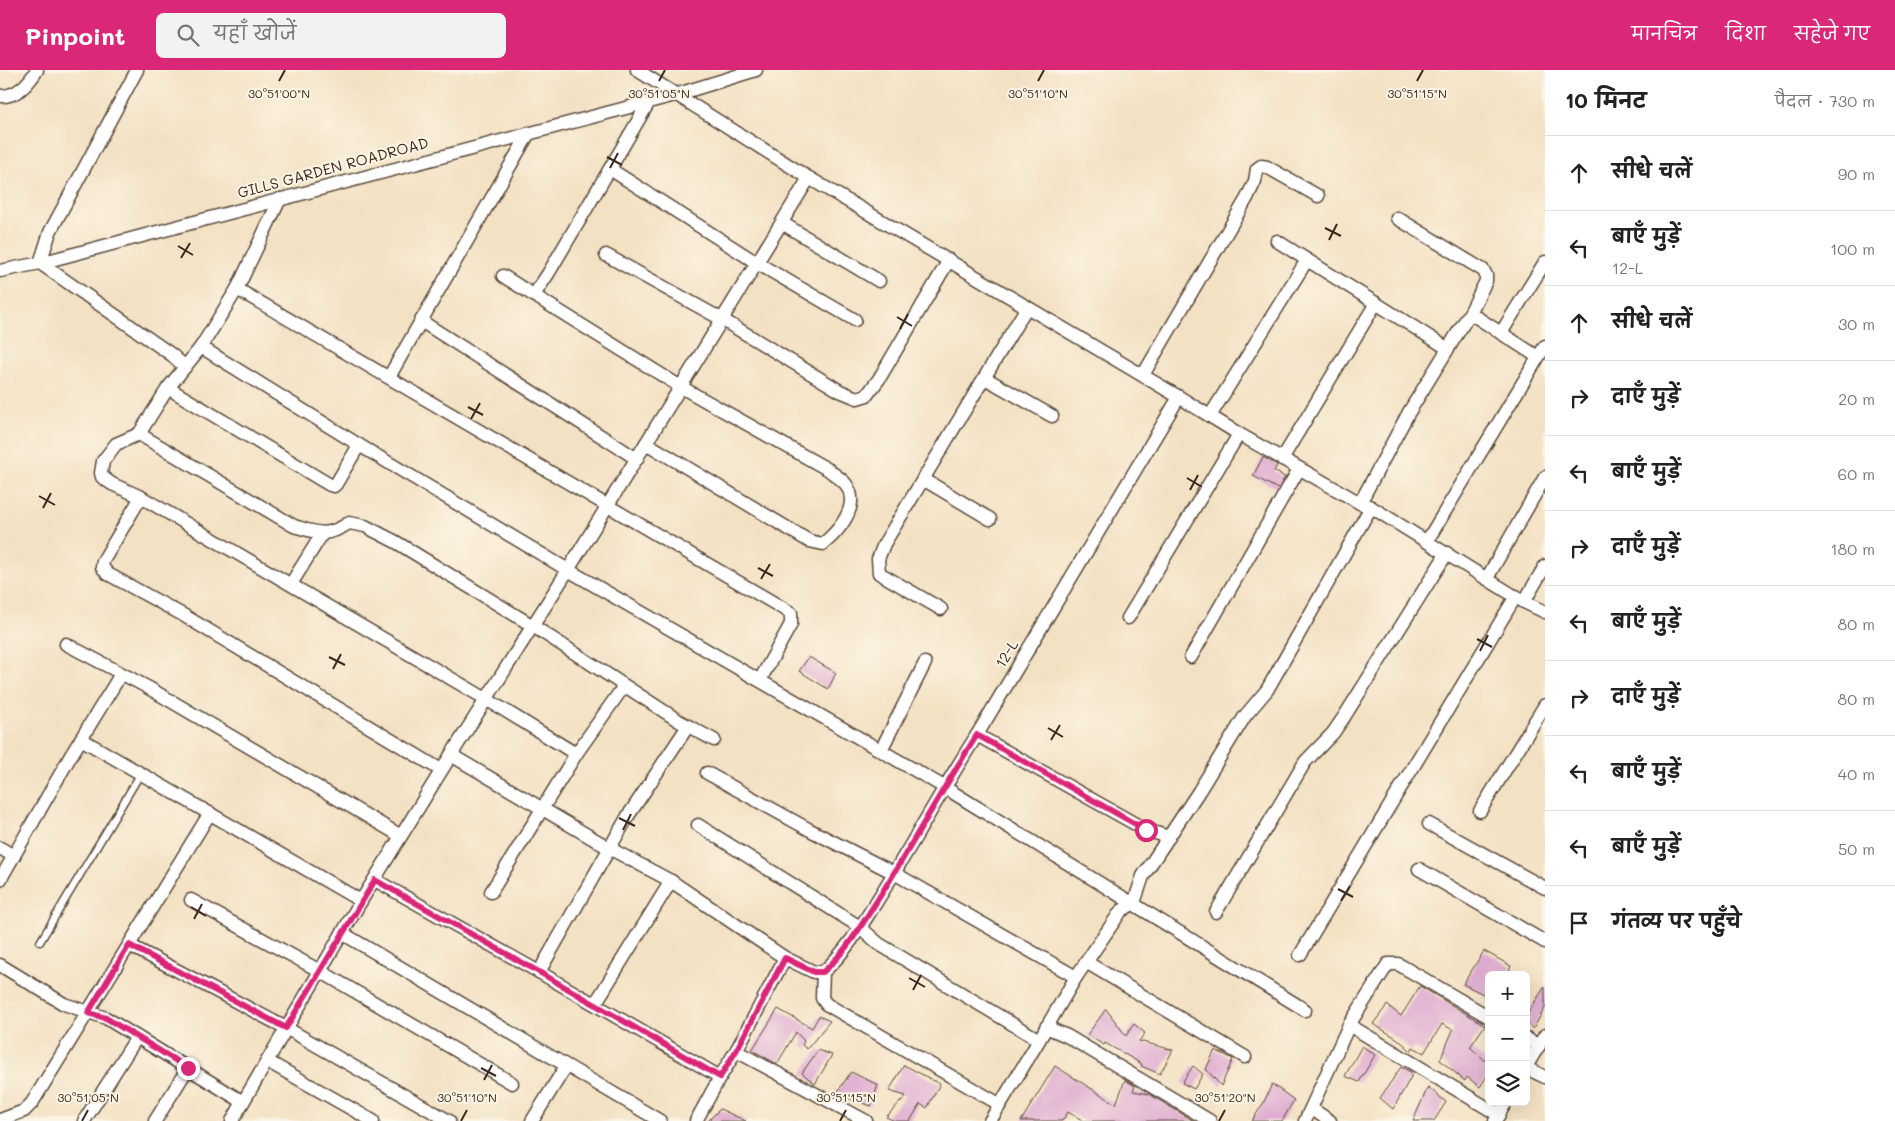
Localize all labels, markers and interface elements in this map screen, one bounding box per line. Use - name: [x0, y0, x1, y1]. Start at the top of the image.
- search box: [156, 13, 506, 58]
- text: Pinpoint: [25, 20, 126, 51]
- text: यहाँ खोजें: [214, 20, 296, 45]
- icon: search: [174, 21, 202, 49]
- text: मानचित्र: [1631, 21, 1697, 45]
- text: दिशा: [1725, 21, 1766, 45]
- text: सहेजे गए: [1794, 21, 1870, 45]
- text: 30°51'00"N: [248, 85, 310, 101]
- text: 30°51'05"N: [628, 85, 690, 101]
- text: 30°51'10"N: [1008, 85, 1068, 101]
- text: 30°51'15"N: [1387, 85, 1447, 101]
- text: 10 मिनट: [1565, 86, 1646, 113]
- text: पैदल · 730 m: [1775, 90, 1875, 111]
- street label: GILLS GARDEN ROADROAD: [235, 132, 430, 202]
- text: सीधे चलें: [1612, 158, 1692, 183]
- icon: ahead: [1565, 159, 1593, 187]
- text: 90 m: [1838, 163, 1875, 184]
- text: बाएँ मुड़ें: [1612, 223, 1681, 248]
- icon: left: [1565, 234, 1593, 262]
- text: 100 m: [1830, 238, 1875, 259]
- text: 12-L: [1612, 257, 1643, 278]
- text: सीधे चलें: [1612, 308, 1692, 333]
- icon: ahead: [1565, 309, 1593, 337]
- text: 30 m: [1838, 313, 1875, 334]
- text: दाएँ मुड़ें: [1612, 383, 1680, 408]
- icon: right: [1565, 384, 1593, 412]
- text: 20 m: [1838, 388, 1875, 409]
- text: बाएँ मुड़ें: [1612, 458, 1681, 483]
- icon: left: [1565, 459, 1593, 487]
- text: 60 m: [1838, 463, 1875, 484]
- text: दाएँ मुड़ें: [1612, 533, 1680, 558]
- icon: right: [1565, 534, 1593, 562]
- text: 180 m: [1830, 538, 1875, 559]
- text: बाएँ मुड़ें: [1612, 608, 1681, 633]
- icon: left: [1565, 609, 1593, 637]
- text: 80 m: [1838, 613, 1875, 634]
- street label: 12-L: [990, 636, 1022, 671]
- text: दाएँ मुड़ें: [1612, 683, 1680, 708]
- icon: right: [1565, 684, 1593, 712]
- text: 80 m: [1838, 688, 1875, 709]
- text: बाएँ मुड़ें: [1612, 758, 1681, 783]
- icon: left: [1565, 759, 1593, 787]
- text: 40 m: [1838, 763, 1875, 784]
- route start: [1135, 819, 1158, 842]
- text: बाएँ मुड़ें: [1612, 833, 1681, 858]
- icon: left: [1565, 834, 1593, 862]
- text: 50 m: [1838, 838, 1875, 859]
- text: गंतव्य पर पहुँचे: [1612, 908, 1741, 933]
- icon: arrive: [1565, 909, 1593, 937]
- map controls: [1485, 971, 1530, 1106]
- button: +: [1485, 971, 1530, 1016]
- button: −: [1485, 1016, 1530, 1061]
- route end: [177, 1057, 200, 1080]
- button: layers: [1485, 1061, 1530, 1106]
- text: 30°51'05"N: [57, 1089, 119, 1105]
- text: 30°51'10"N: [437, 1089, 497, 1105]
- text: 30°51'15"N: [816, 1089, 876, 1105]
- text: 30°51'20"N: [1194, 1089, 1256, 1105]

